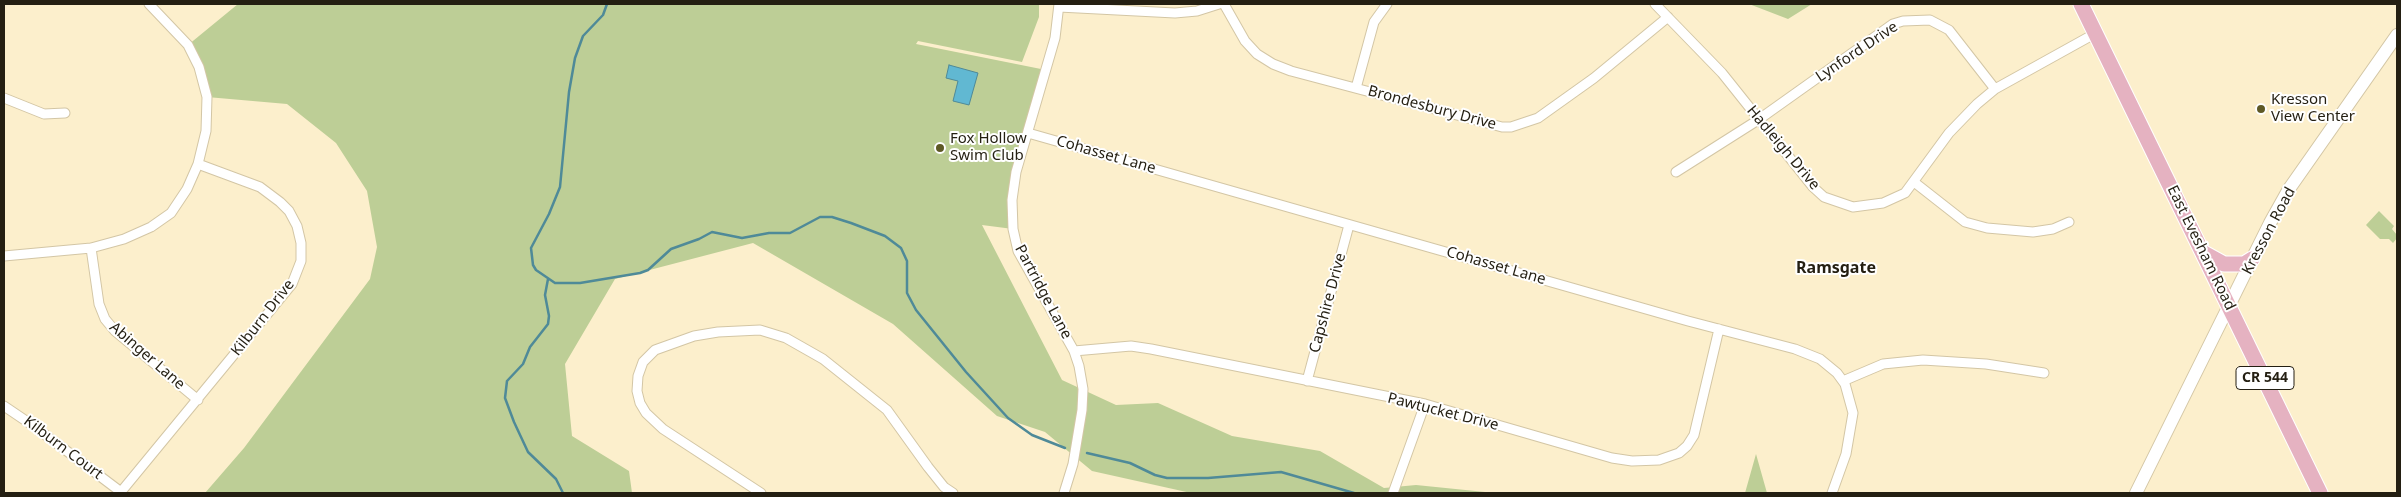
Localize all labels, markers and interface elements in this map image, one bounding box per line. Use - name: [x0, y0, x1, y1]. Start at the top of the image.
- street label: Lynford Drive: [1813, 18, 1901, 86]
- street label: Brondesbury Drive: [1366, 82, 1498, 134]
- place label: Kresson View Center: [2271, 91, 2355, 126]
- street label: Hadleigh Drive: [1743, 102, 1823, 194]
- marker: Kresson View Center: [2255, 103, 2267, 115]
- place label: Fox Hollow Swim Club: [950, 130, 1027, 165]
- street label: Cohasset Lane: [1054, 132, 1158, 178]
- marker: Fox Hollow Swim Club: [934, 142, 946, 154]
- street label: East Evesham Road: [2163, 183, 2239, 313]
- street label: Kresson Road: [2238, 184, 2300, 278]
- street label: Partridge Lane: [1011, 242, 1075, 342]
- street label: Cohasset Lane: [1444, 243, 1548, 289]
- street label: Capshire Drive: [1306, 251, 1350, 355]
- district label: Ramsgate: [1796, 258, 1876, 278]
- street label: Kilburn Drive: [228, 276, 298, 360]
- street label: Abinger Lane: [106, 318, 188, 394]
- road number: CR 544: [2236, 366, 2294, 389]
- street label: Pawtucket Drive: [1385, 389, 1501, 435]
- street label: Kilburn Court: [20, 412, 106, 484]

